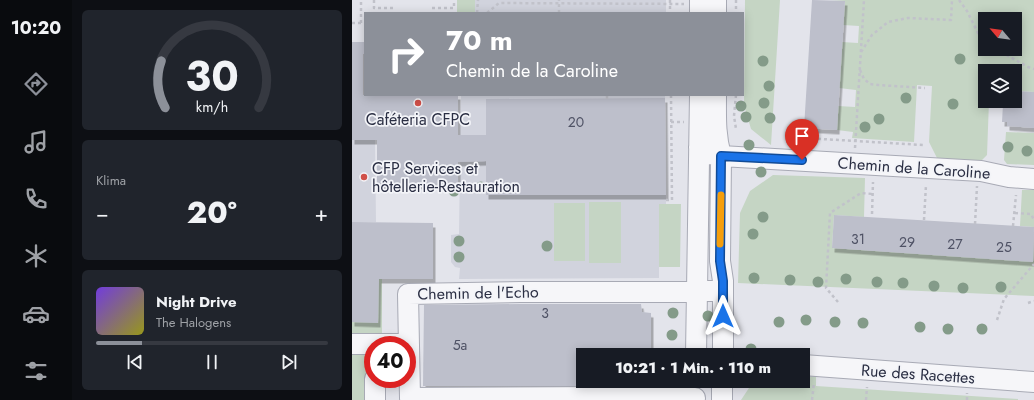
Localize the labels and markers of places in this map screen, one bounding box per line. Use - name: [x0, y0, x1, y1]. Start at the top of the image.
- marker: Caféteria CFPC: [413, 98, 423, 108]
- place label: Caféteria CFPC: [366, 108, 470, 131]
- pin: [785, 119, 819, 160]
- place label: CFP Services et hôtellerie-Restauration: [372, 157, 520, 198]
- marker: CFP Services et hôtellerie-Restauration: [359, 172, 369, 182]

